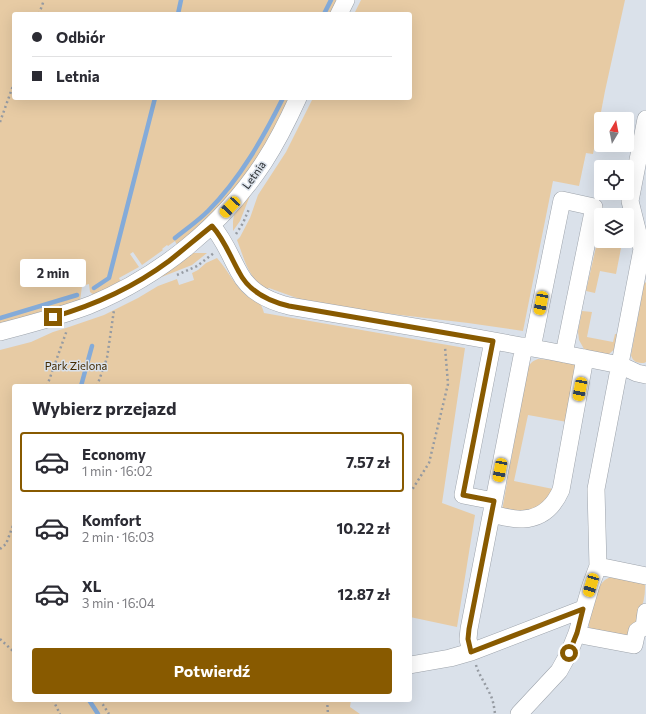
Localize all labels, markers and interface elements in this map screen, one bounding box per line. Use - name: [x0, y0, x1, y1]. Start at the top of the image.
- text: Odbiór: [56, 28, 105, 46]
- text: Letnia: [56, 67, 100, 85]
- north arrow: [594, 112, 634, 152]
- map controls: [594, 112, 634, 248]
- street label: Letnia: [239, 158, 268, 191]
- button: locate: [594, 160, 634, 200]
- car: [217, 194, 243, 220]
- button: layers: [594, 208, 634, 248]
- callout: 2 min: [20, 259, 86, 287]
- text: 2 min: [37, 265, 69, 281]
- car: [533, 290, 549, 316]
- route end: [44, 308, 62, 326]
- park label: Park Zielona: [45, 359, 107, 372]
- car: [572, 376, 588, 402]
- text: Wybierz przejazd: [32, 397, 176, 419]
- icon: car: [34, 444, 70, 480]
- text: Economy: [82, 445, 146, 463]
- text: 7.57 zł: [346, 453, 390, 471]
- car: [492, 457, 508, 483]
- text: 1 min · 16:02: [82, 463, 152, 479]
- icon: car: [34, 510, 70, 546]
- text: Komfort: [82, 511, 141, 529]
- text: 10.22 zł: [336, 519, 390, 537]
- text: 2 min · 16:03: [82, 529, 154, 545]
- car: [582, 572, 600, 598]
- icon: car: [34, 576, 70, 612]
- text: XL: [82, 577, 101, 595]
- text: 12.87 zł: [338, 585, 390, 603]
- text: 3 min · 16:04: [82, 595, 155, 611]
- route start: [560, 644, 578, 662]
- button: Potwierdź: [32, 648, 392, 694]

